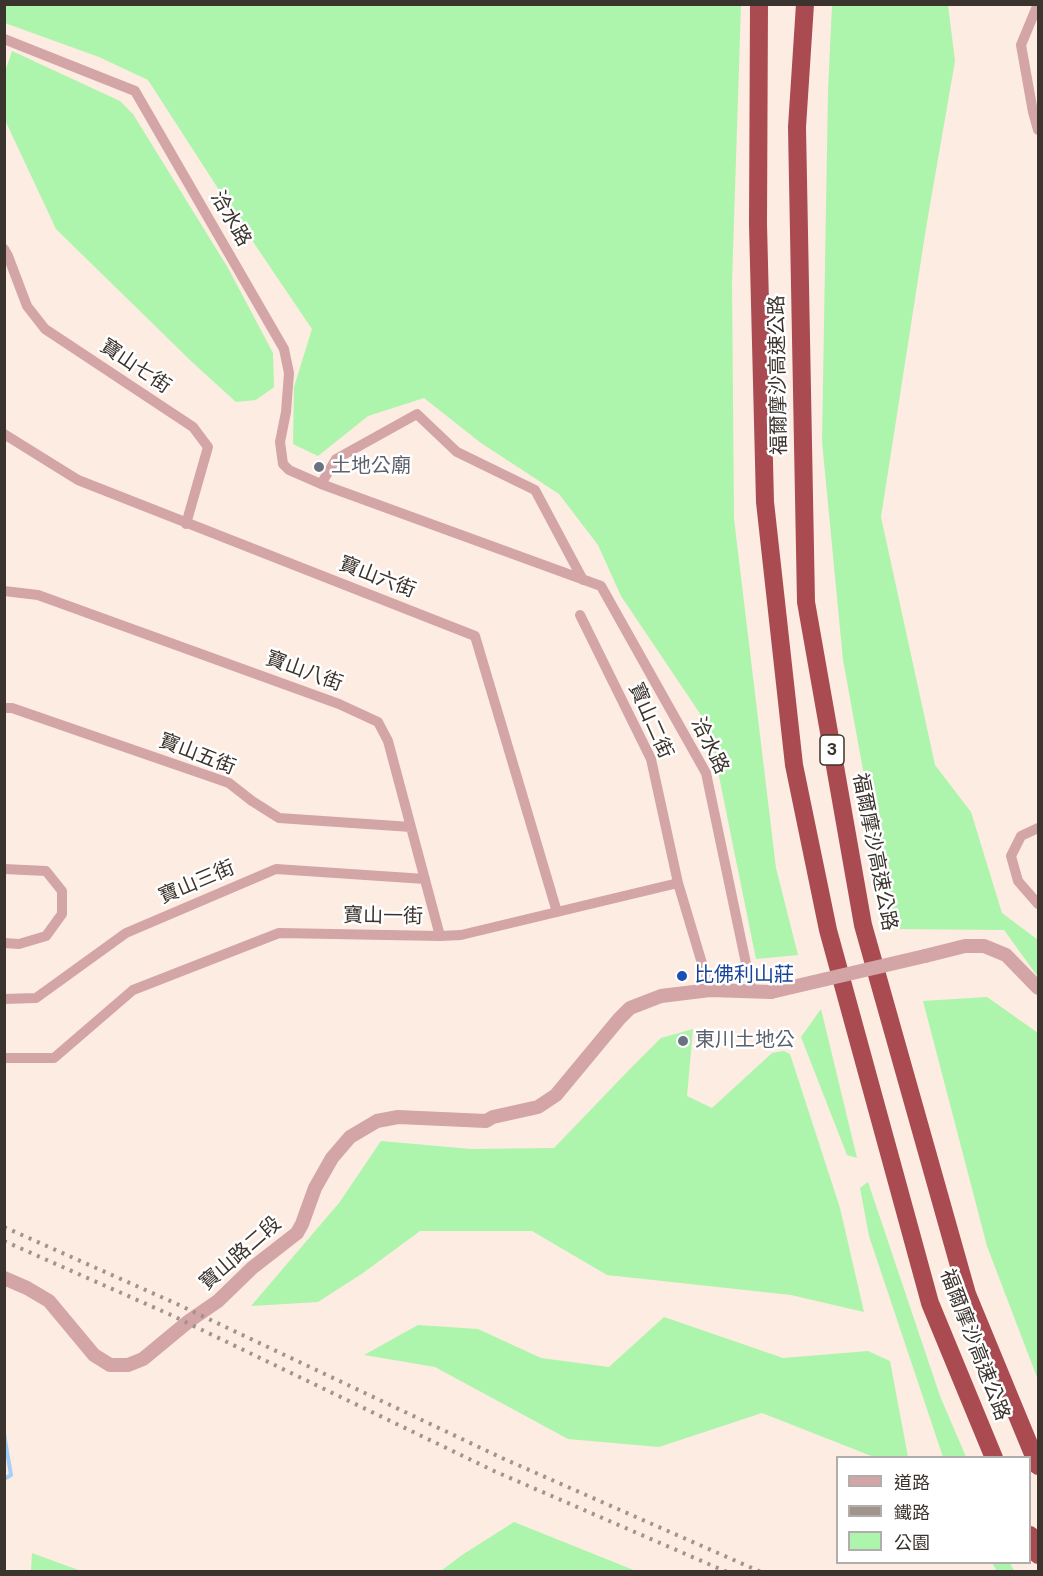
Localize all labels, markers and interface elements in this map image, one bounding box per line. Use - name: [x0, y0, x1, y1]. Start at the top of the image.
- street label: 洽水路: [205, 187, 255, 251]
- street label: 福爾摩沙高速公路: [766, 295, 792, 455]
- street label: 寶山七街: [95, 335, 175, 399]
- place label: 土地公廟: [331, 455, 411, 479]
- marker: 土地公廟: [312, 460, 326, 474]
- street label: 寶山六街: [335, 552, 419, 604]
- street label: 寶山八街: [262, 647, 346, 697]
- street label: 寶山二街: [623, 680, 677, 762]
- street label: 洽水路: [685, 714, 733, 778]
- street label: 寶山五街: [155, 729, 239, 781]
- road number: 3: [820, 735, 844, 765]
- street label: 福爾摩沙高速公路: [847, 771, 901, 933]
- street label: 寶山三街: [155, 856, 239, 910]
- street label: 寶山一街: [343, 904, 423, 930]
- place label: 比佛利山莊: [694, 964, 794, 988]
- marker: 比佛利山莊: [675, 969, 689, 983]
- place label: 東川土地公: [695, 1029, 795, 1053]
- marker: 東川土地公: [676, 1034, 690, 1048]
- street label: 寶山路二段: [195, 1212, 287, 1296]
- street label: 福爾摩沙高速公路: [934, 1266, 1014, 1424]
- legend: [836, 1456, 1031, 1564]
- text: 道路: [894, 1471, 930, 1495]
- text: 鐵路: [894, 1501, 930, 1525]
- text: 公園: [894, 1531, 930, 1555]

